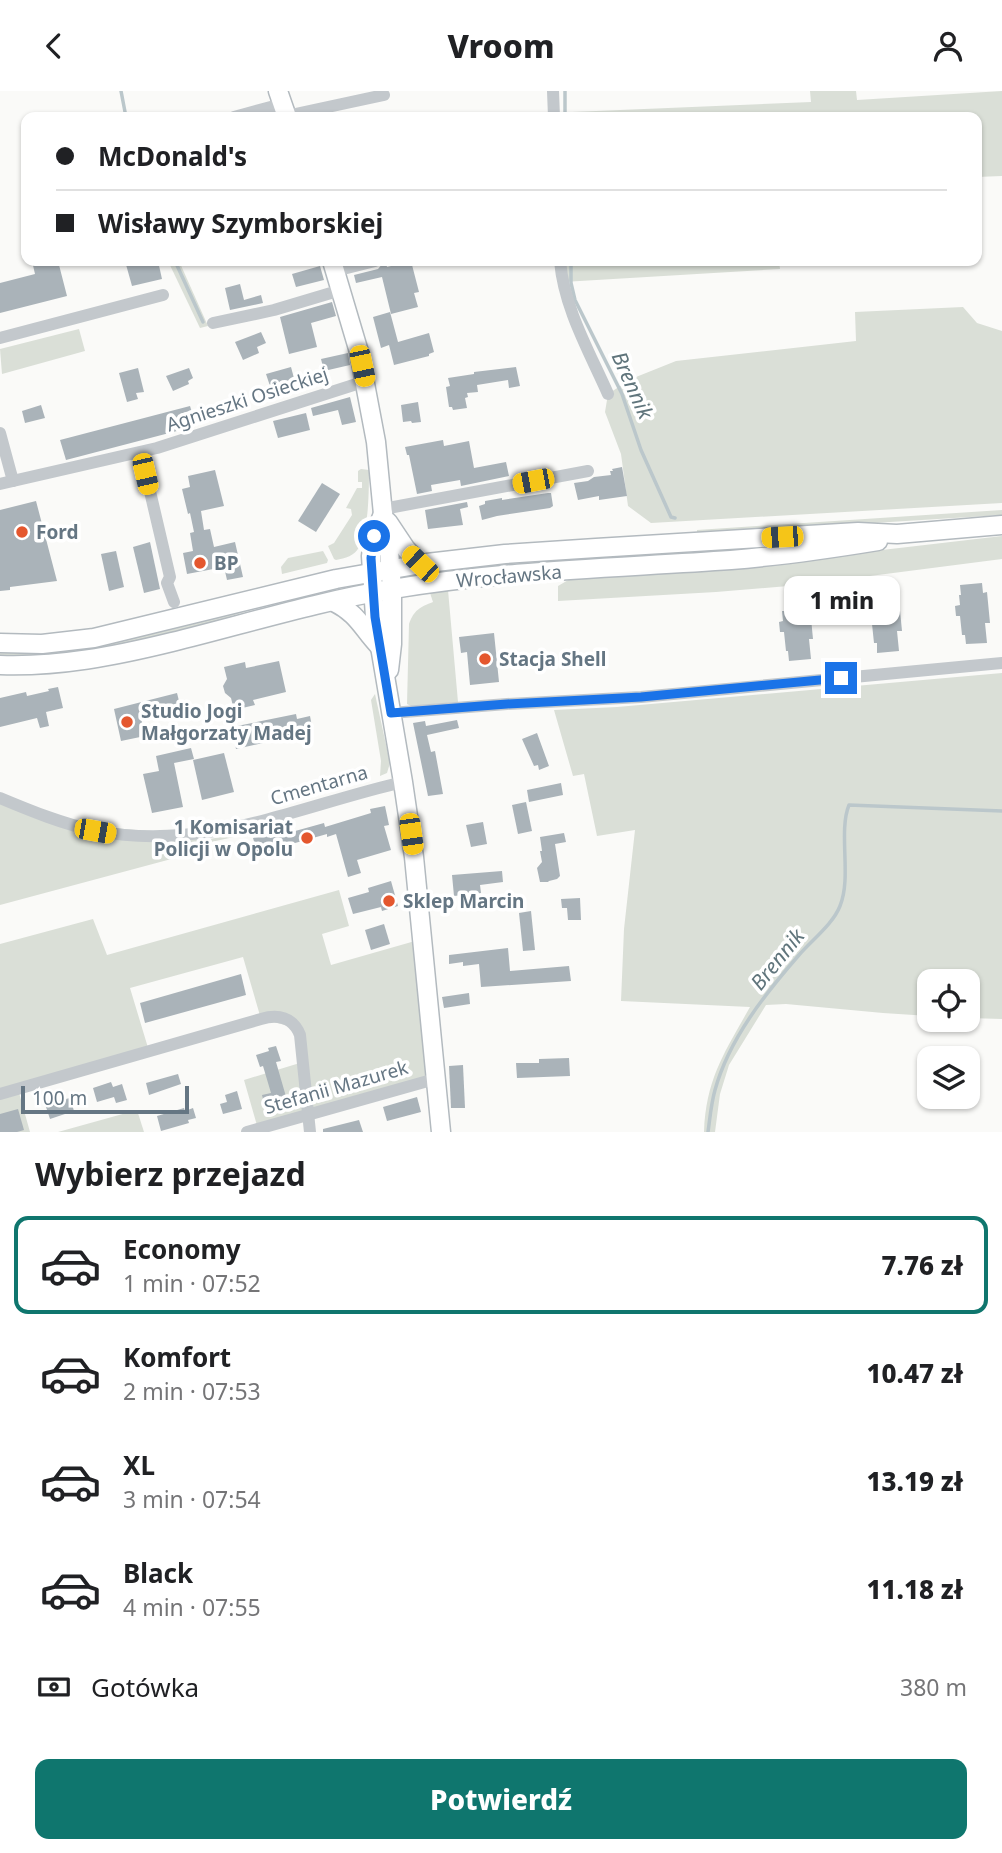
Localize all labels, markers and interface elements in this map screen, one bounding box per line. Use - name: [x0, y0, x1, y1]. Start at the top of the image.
- text: Vroom: [448, 24, 554, 67]
- icon: back: [35, 27, 73, 65]
- icon: person: [929, 27, 967, 65]
- text: McDonald's: [98, 138, 247, 174]
- text: Wisławy Szymborskiej: [98, 205, 383, 241]
- car: [348, 343, 377, 389]
- water label: Brennik: [606, 347, 661, 425]
- street label: Agnieszki Osieckiej: [163, 361, 331, 437]
- car: [131, 451, 160, 497]
- car: [511, 467, 556, 495]
- place label: Ford: [36, 519, 78, 545]
- route start: [358, 520, 390, 552]
- marker: Ford: [14, 524, 30, 540]
- car: [761, 525, 804, 549]
- car: [398, 542, 443, 586]
- place label: BP: [214, 550, 238, 576]
- marker: BP: [192, 555, 208, 571]
- street label: Wrocławska: [455, 558, 563, 594]
- callout: 1 min: [783, 577, 899, 625]
- text: 1 min: [810, 584, 874, 616]
- place label: Stacja Shell: [499, 646, 606, 672]
- marker: Stacja Shell: [477, 651, 493, 667]
- route end: [825, 662, 857, 694]
- place label: Studio Jogi Małgorzaty Madej: [141, 698, 312, 746]
- marker: Studio Jogi Małgorzaty Madej: [119, 714, 135, 730]
- street label: Cmentarna: [267, 759, 371, 811]
- car: [398, 812, 425, 856]
- place label: 1 Komisariat Policji w Opolu: [154, 814, 293, 862]
- car: [73, 817, 118, 845]
- marker: 1 Komisariat Policji w Opolu: [299, 830, 315, 846]
- place label: Sklep Marcin: [403, 888, 524, 914]
- marker: Sklep Marcin: [381, 893, 397, 909]
- water label: Brennik: [744, 921, 811, 995]
- map controls: [917, 969, 980, 1109]
- button: locate: [917, 969, 980, 1032]
- button: layers: [917, 1046, 980, 1109]
- street label: Stefanii Mazurek: [261, 1054, 411, 1120]
- scale bar: [21, 1083, 189, 1115]
- text: 100 m: [32, 1085, 87, 1111]
- text: Wybierz przejazd: [35, 1152, 306, 1195]
- text: Economy: [123, 1231, 241, 1267]
- icon: car: [39, 1234, 102, 1297]
- text: 7.76 zł: [881, 1247, 963, 1283]
- text: 1 min · 07:52: [123, 1267, 261, 1299]
- text: Komfort: [123, 1339, 231, 1375]
- icon: car: [39, 1342, 102, 1405]
- text: 10.47 zł: [866, 1355, 963, 1391]
- text: 2 min · 07:53: [123, 1375, 261, 1407]
- text: XL: [123, 1447, 155, 1483]
- icon: car: [39, 1450, 102, 1513]
- text: 13.19 zł: [866, 1463, 963, 1499]
- text: 3 min · 07:54: [123, 1483, 261, 1515]
- text: Black: [123, 1555, 193, 1591]
- icon: car: [39, 1558, 102, 1621]
- text: 11.18 zł: [866, 1571, 963, 1607]
- text: 4 min · 07:55: [123, 1591, 261, 1623]
- icon: cash: [35, 1668, 73, 1706]
- text: Gotówka: [91, 1669, 199, 1705]
- text: 380 m: [900, 1671, 967, 1703]
- button: Potwierdź: [35, 1759, 967, 1839]

